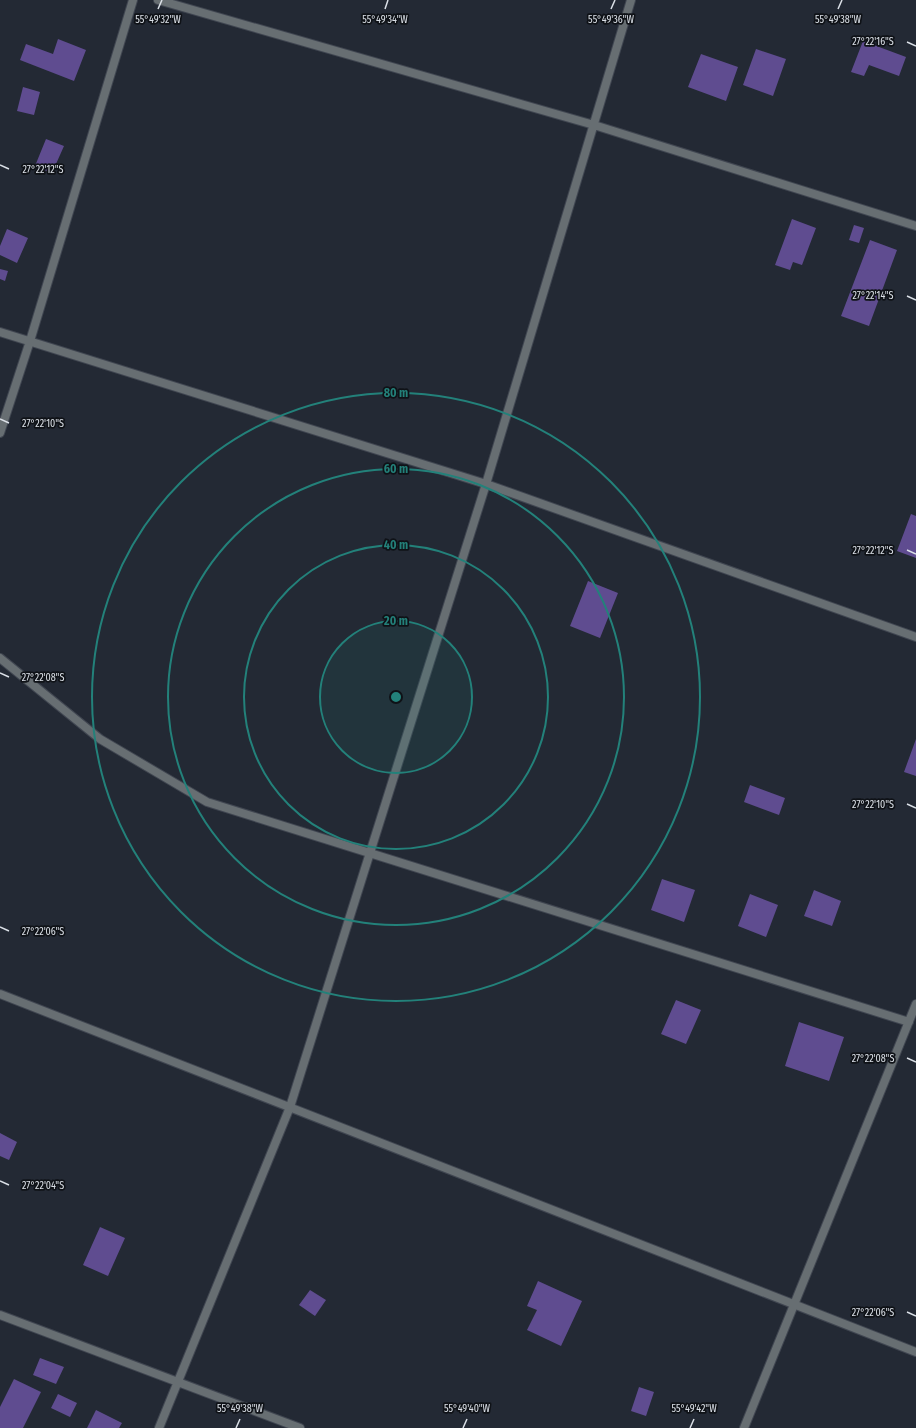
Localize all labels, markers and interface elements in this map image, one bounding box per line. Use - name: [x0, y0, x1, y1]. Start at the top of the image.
- text: 55°49'32"W: [135, 14, 181, 26]
- text: 55°49'34"W: [362, 14, 408, 26]
- text: 55°49'36"W: [588, 14, 634, 26]
- text: 55°49'38"W: [815, 14, 861, 26]
- text: 27°22'16"S: [852, 36, 894, 48]
- text: 27°22'12"S: [22, 164, 64, 176]
- text: 27°22'14"S: [853, 290, 894, 302]
- text: 80 m: [384, 386, 408, 400]
- text: 27°22'10"S: [22, 418, 64, 430]
- text: 60 m: [384, 462, 408, 476]
- text: 40 m: [384, 538, 408, 552]
- text: 27°22'12"S: [852, 545, 894, 557]
- text: 20 m: [383, 614, 408, 628]
- text: 27°22'08"S: [22, 672, 64, 684]
- centre of rings: [389, 690, 403, 704]
- text: 27°22'10"S: [852, 799, 894, 811]
- text: 27°22'06"S: [22, 926, 64, 938]
- text: 27°22'08"S: [852, 1053, 894, 1065]
- text: 27°22'04"S: [22, 1180, 64, 1192]
- text: 27°22'06"S: [852, 1307, 894, 1319]
- text: 55°49'38"W: [217, 1403, 263, 1415]
- text: 55°49'40"W: [444, 1403, 491, 1415]
- text: 55°49'42"W: [671, 1403, 717, 1415]

